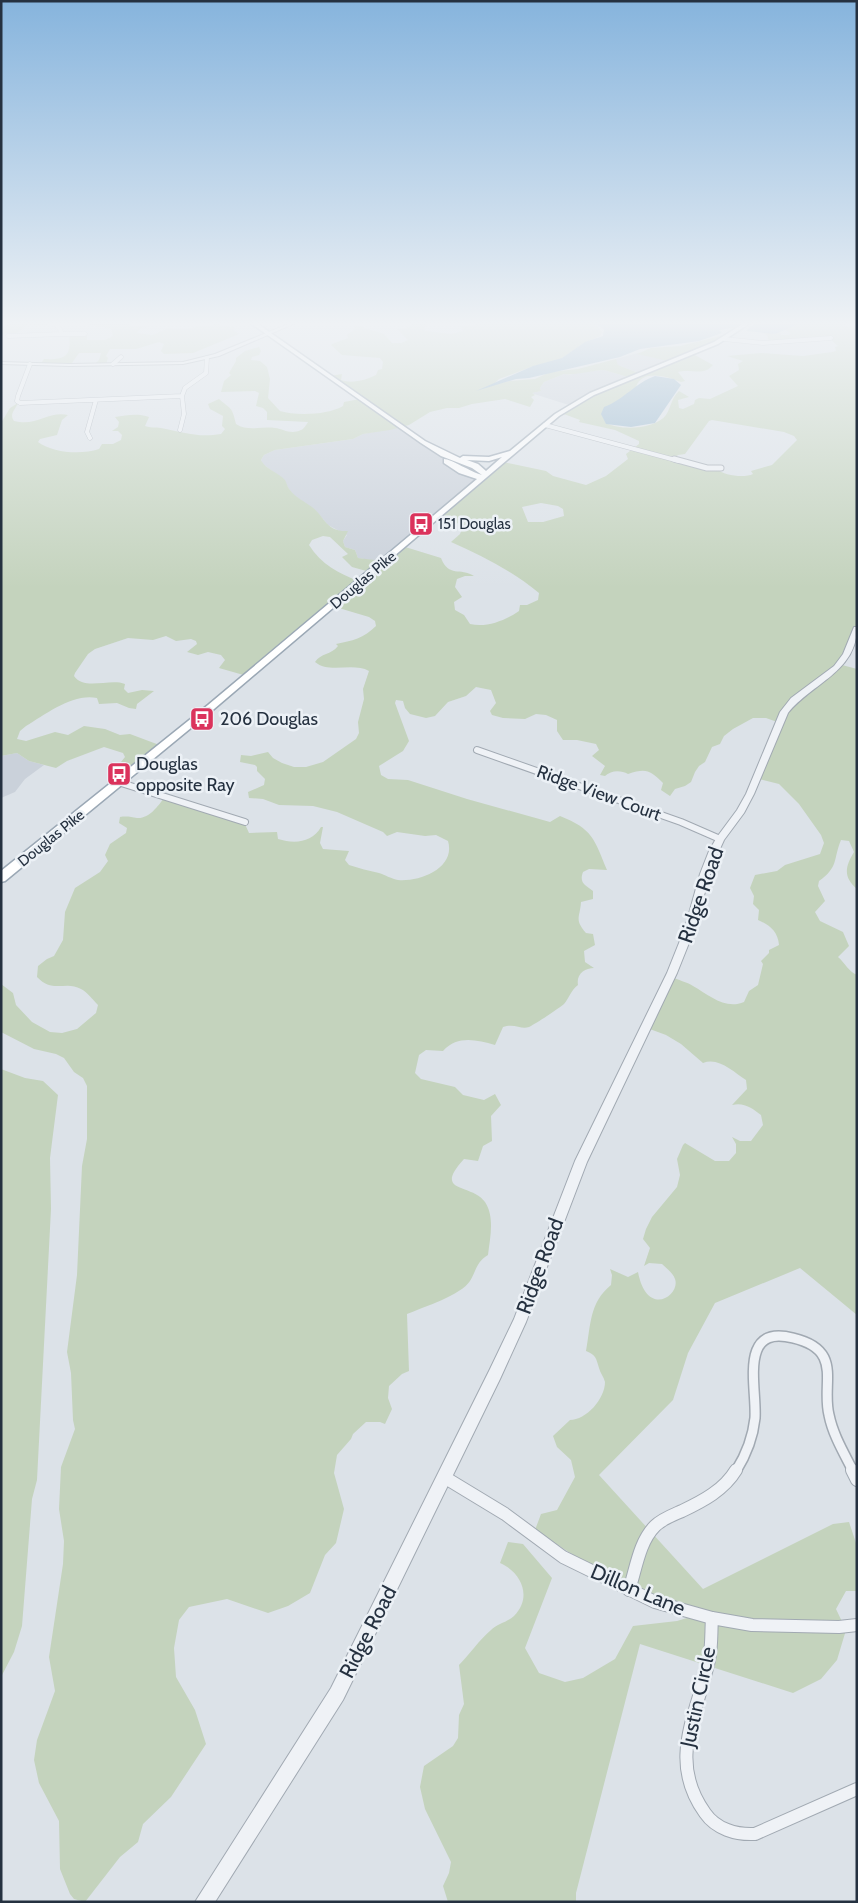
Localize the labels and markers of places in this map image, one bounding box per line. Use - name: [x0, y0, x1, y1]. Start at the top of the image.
- bus stop icon: 151 Douglas: [408, 511, 434, 537]
- place label: 151 Douglas: [438, 515, 511, 533]
- bus stop icon: 206 Douglas: [189, 706, 215, 732]
- place label: 206 Douglas: [220, 708, 318, 730]
- place label: Douglas opposite Ray: [136, 753, 235, 796]
- bus stop icon: Douglas opposite Ray: [106, 761, 132, 787]

